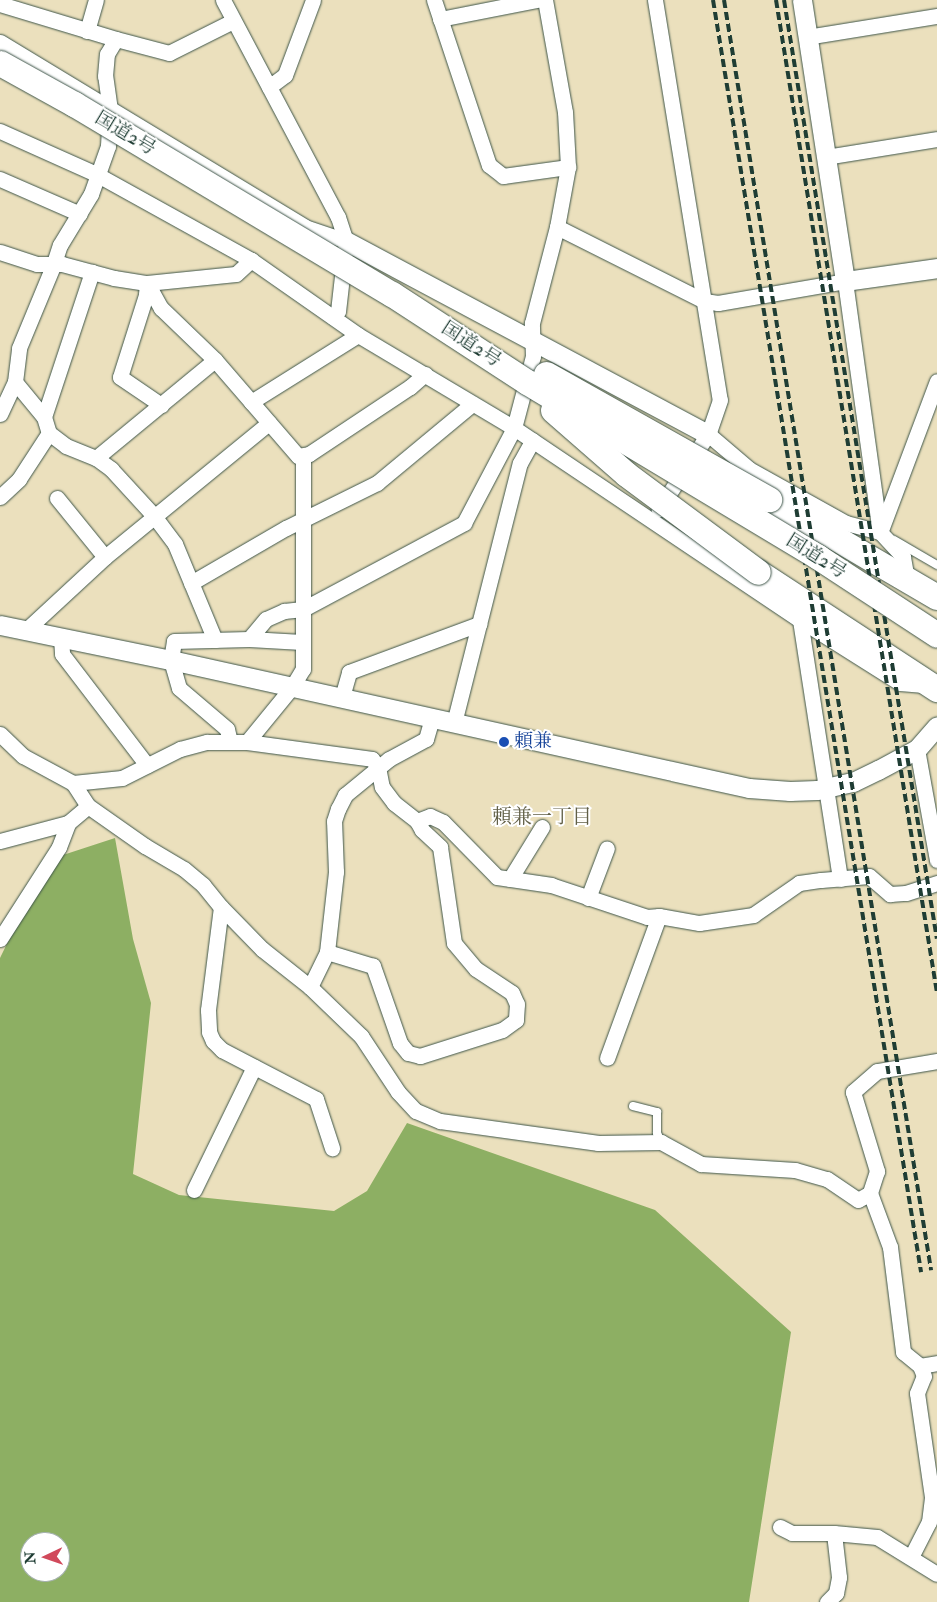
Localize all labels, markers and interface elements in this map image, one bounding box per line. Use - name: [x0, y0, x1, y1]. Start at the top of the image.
- street label: 国道2号: [91, 107, 159, 161]
- street label: 国道2号: [437, 317, 505, 373]
- street label: 国道2号: [782, 530, 850, 584]
- place label: 頼兼: [514, 731, 552, 753]
- marker: 頼兼: [498, 736, 510, 748]
- district label: 頼兼一丁目: [492, 804, 592, 828]
- north arrow: [20, 1532, 70, 1582]
- text: N: [22, 1551, 39, 1564]

